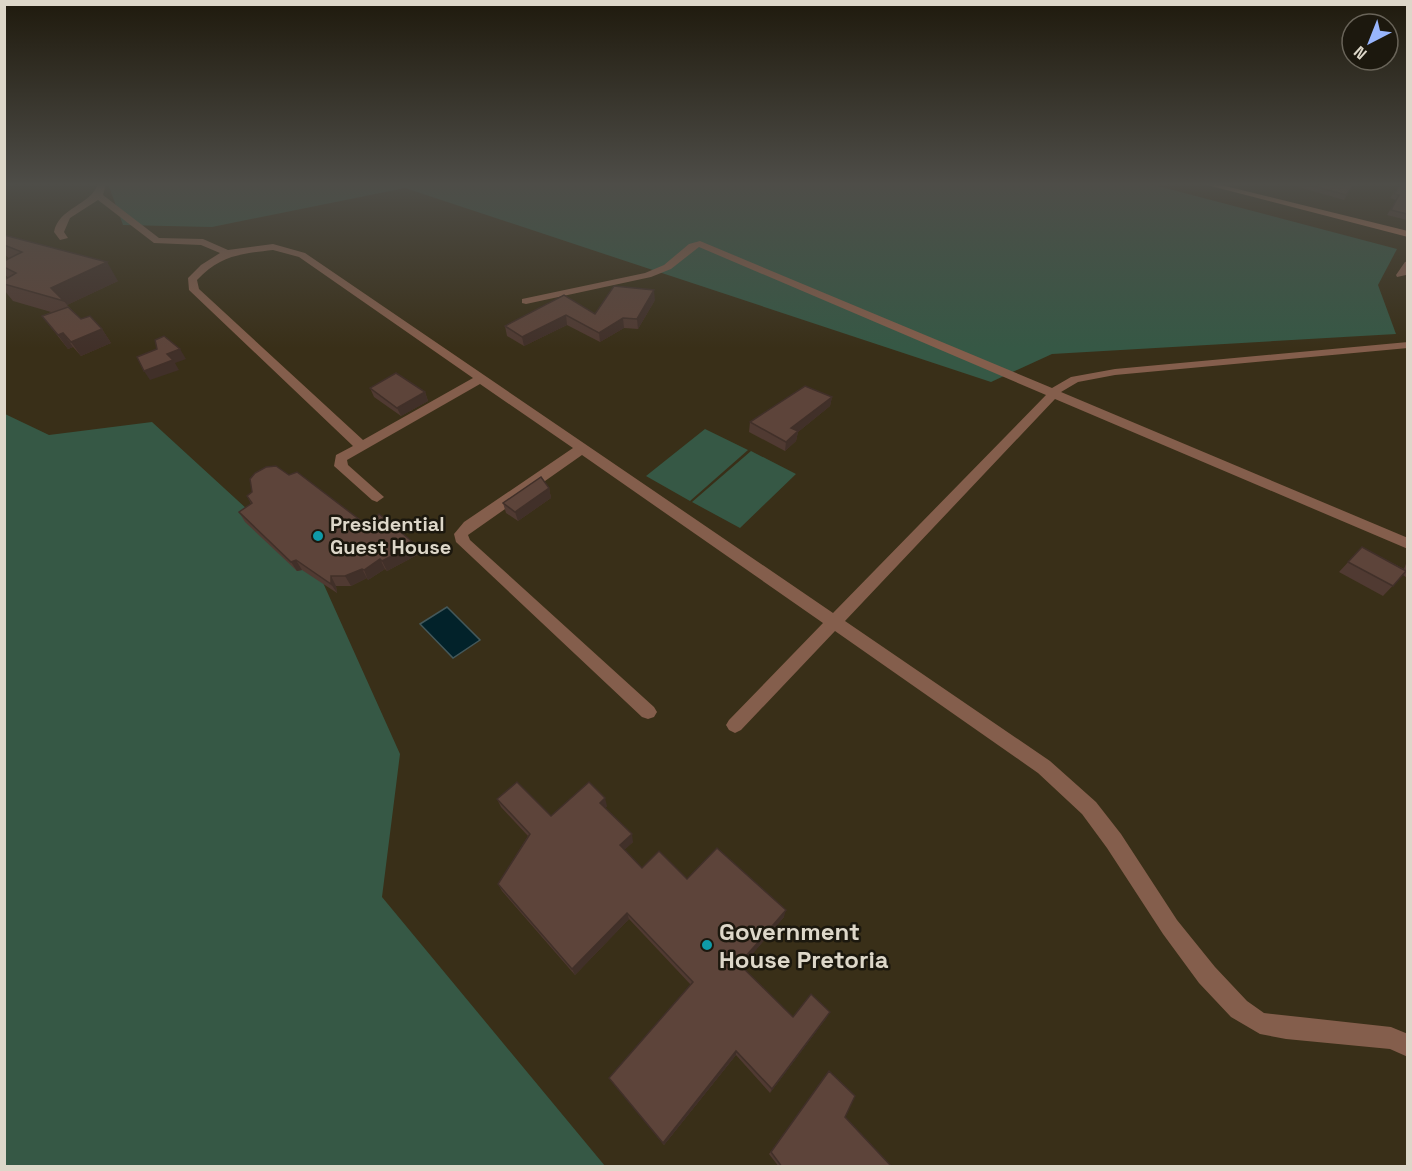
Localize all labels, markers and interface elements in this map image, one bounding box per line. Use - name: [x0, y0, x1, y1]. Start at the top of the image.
- north arrow: [1340, 12, 1400, 72]
- text: N: [1349, 41, 1371, 64]
- place label: Presidential Guest House: [330, 511, 451, 560]
- marker: Presidential Guest House: [311, 529, 325, 543]
- place label: Government House Pretoria: [719, 916, 889, 975]
- marker: Government House Pretoria: [700, 938, 714, 952]

